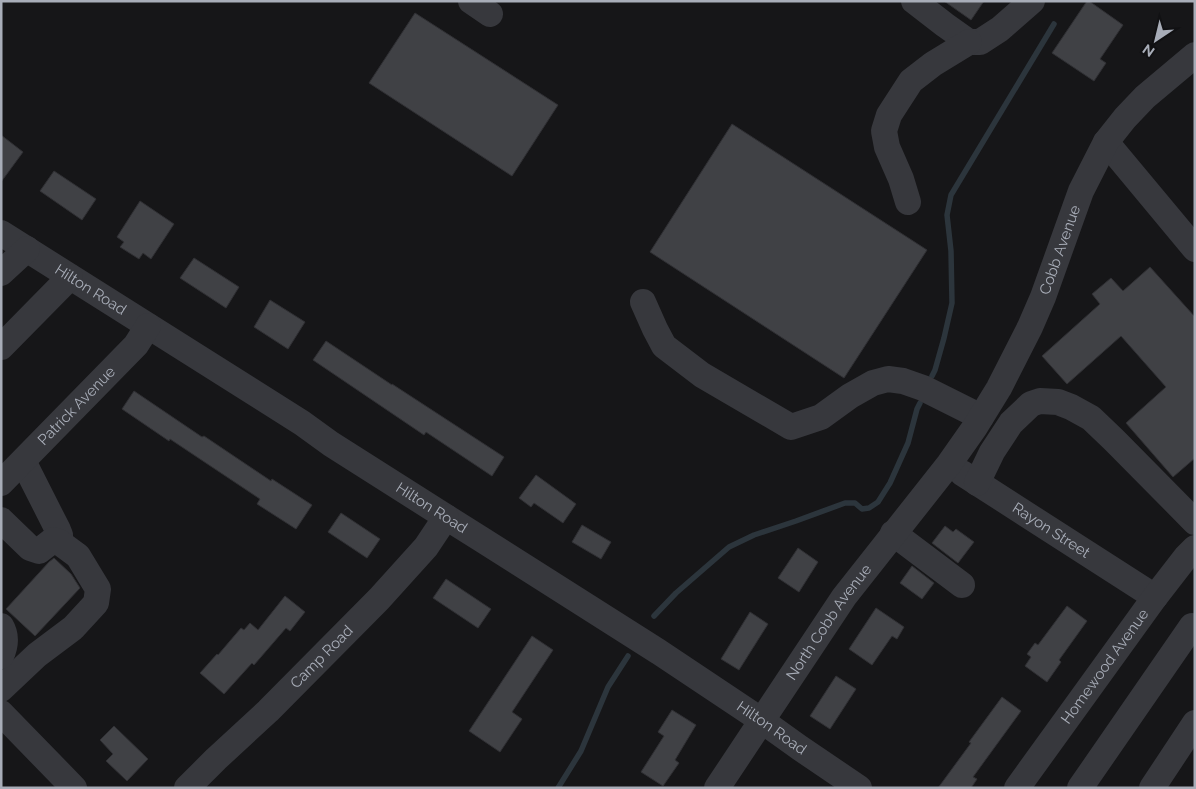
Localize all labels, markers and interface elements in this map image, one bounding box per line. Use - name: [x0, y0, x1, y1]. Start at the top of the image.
- north arrow: [1131, 15, 1181, 65]
- text: N: [1140, 41, 1158, 60]
- street label: Cobb Avenue: [1036, 203, 1084, 297]
- street label: Hilton Road: [52, 260, 130, 319]
- street label: Patrick Avenue: [34, 362, 119, 449]
- street label: Hilton Road: [393, 479, 471, 537]
- street label: Rayon Street: [1009, 499, 1093, 562]
- street label: North Cobb Avenue: [782, 561, 875, 684]
- street label: Homewood Avenue: [1057, 605, 1153, 727]
- street label: Camp Road: [287, 622, 357, 692]
- street label: Hilton Road: [733, 697, 810, 759]

